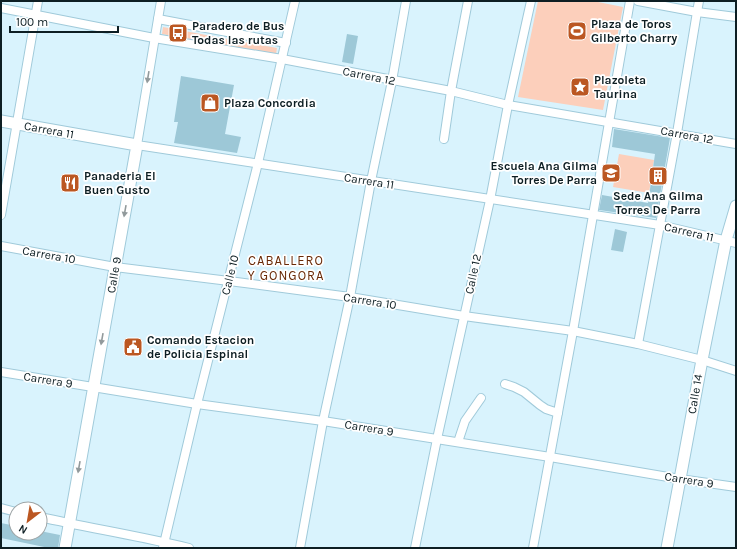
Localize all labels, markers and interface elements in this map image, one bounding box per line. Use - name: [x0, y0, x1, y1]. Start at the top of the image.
- scale bar: [10, 8, 118, 34]
- text: 100 m: [16, 15, 48, 29]
- place label: Plaza de Toros Gilberto Charry: [591, 17, 677, 45]
- place label: Paradero de Bus Todas las rutas: [192, 19, 284, 47]
- sports icon: Plaza de Toros Gilberto Charry: [566, 20, 588, 42]
- bus stop icon: Paradero de Bus Todas las rutas: [167, 22, 189, 44]
- street label: Carrera 12: [341, 64, 397, 88]
- one-way arrow: [145, 71, 151, 83]
- place label: Plazoleta Taurina: [594, 73, 646, 101]
- place icon: Plazoleta Taurina: [569, 76, 591, 98]
- shop icon: Plaza Concordia: [199, 92, 221, 114]
- place label: Plaza Concordia: [224, 96, 316, 110]
- street label: Carrera 11: [23, 119, 75, 141]
- street label: Carrera 12: [659, 123, 715, 147]
- place label: Escuela Ana Gilma Torres De Parra: [491, 159, 597, 187]
- school or university icon: Escuela Ana Gilma Torres De Parra: [600, 162, 622, 184]
- building icon: Sede Ana Gilma Torres De Parra: [647, 165, 669, 187]
- place label: Panaderia El Buen Gusto: [84, 169, 156, 197]
- street label: Carrera 11: [343, 170, 395, 192]
- restaurant icon: Panaderia El Buen Gusto: [59, 172, 81, 194]
- place label: Sede Ana Gilma Torres De Parra: [613, 189, 703, 217]
- one-way arrow: [122, 205, 128, 217]
- street label: Carrera 11: [663, 219, 715, 245]
- street label: Carrera 10: [21, 243, 77, 267]
- district label: CABALLERO Y GONGORA: [247, 253, 325, 283]
- street label: Calle 12: [462, 253, 484, 295]
- street label: Calle 10: [218, 254, 242, 296]
- street label: Calle 9: [104, 256, 124, 294]
- street label: Carrera 10: [342, 290, 398, 312]
- one-way arrow: [99, 333, 105, 345]
- place label: Comando Estacion de Policia Espinal: [147, 333, 254, 361]
- public building icon: Comando Estacion de Policia Espinal: [122, 336, 144, 358]
- street label: Carrera 9: [22, 369, 74, 391]
- street label: Calle 14: [685, 373, 705, 415]
- street label: Carrera 9: [343, 417, 395, 439]
- one-way arrow: [76, 461, 82, 473]
- street label: Carrera 9: [663, 469, 715, 491]
- north arrow: [8, 501, 48, 541]
- text: N: [16, 522, 30, 537]

